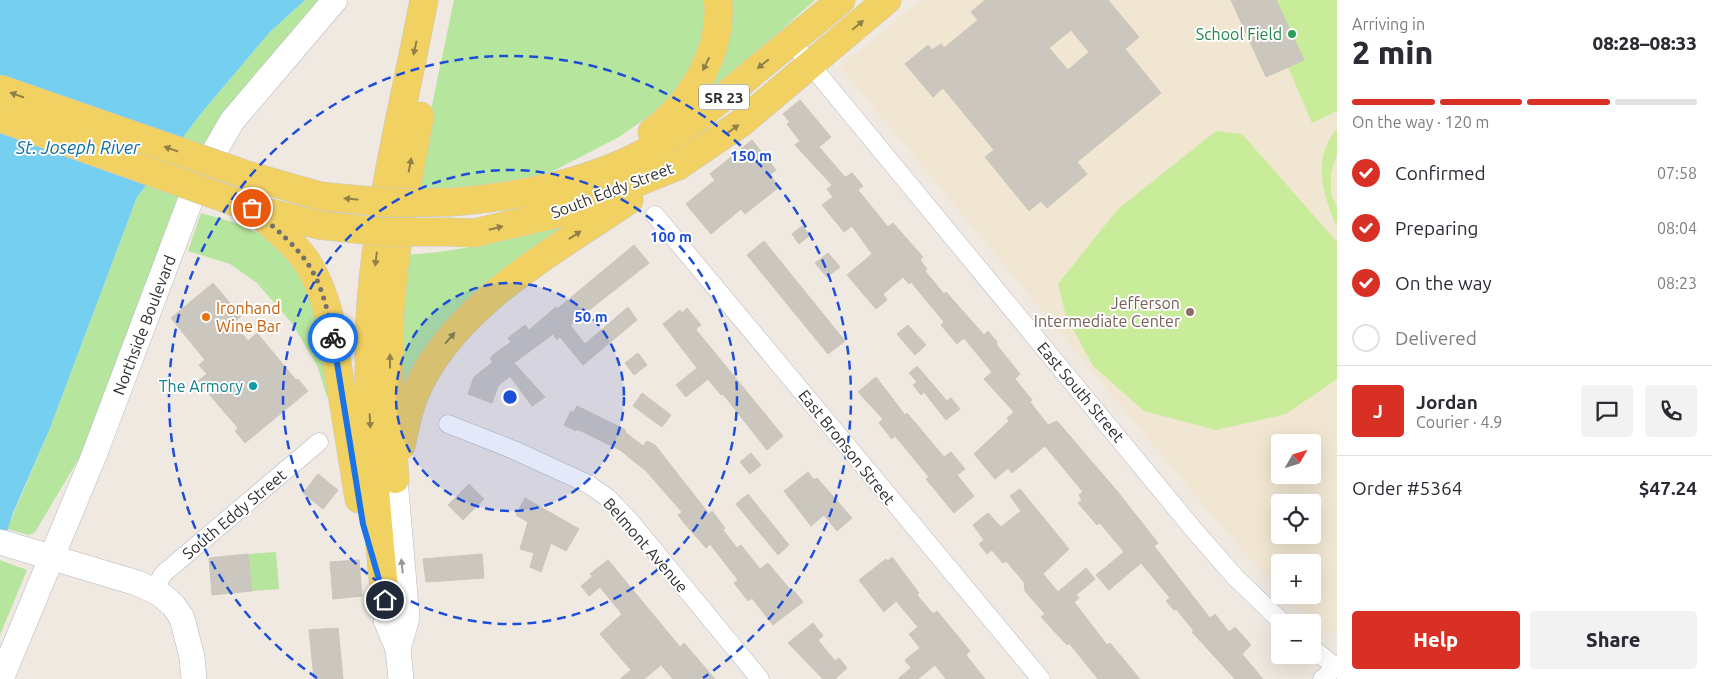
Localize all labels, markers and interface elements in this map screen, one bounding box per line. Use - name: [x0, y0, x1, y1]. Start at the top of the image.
- text: Arriving in: [1352, 15, 1425, 33]
- one-way arrow: [852, 20, 864, 31]
- place label: School Field: [1196, 25, 1282, 43]
- marker: School Field: [1286, 28, 1298, 40]
- text: 08:28–08:33: [1592, 32, 1697, 54]
- text: 2 min: [1352, 34, 1433, 70]
- one-way arrow: [410, 40, 418, 56]
- one-way arrow: [702, 57, 710, 71]
- one-way arrow: [757, 59, 770, 70]
- road number: SR 23: [699, 84, 749, 110]
- one-way arrow: [10, 91, 25, 99]
- text: On the way · 120 m: [1352, 113, 1489, 131]
- one-way arrow: [726, 124, 740, 134]
- water label: St. Joseph River: [15, 137, 141, 157]
- one-way arrow: [163, 145, 178, 153]
- text: 150 m: [730, 147, 772, 164]
- one-way arrow: [406, 157, 414, 172]
- street label: South Eddy Street: [548, 158, 676, 222]
- icon: check: [1352, 159, 1380, 187]
- text: Confirmed: [1395, 162, 1486, 184]
- text: 07:58: [1657, 164, 1697, 182]
- pin: [231, 187, 273, 229]
- icon: bag: [238, 194, 266, 222]
- one-way arrow: [343, 195, 359, 203]
- icon: check: [1352, 214, 1380, 242]
- text: Preparing: [1395, 217, 1479, 239]
- text: 08:04: [1657, 219, 1697, 237]
- one-way arrow: [489, 223, 504, 231]
- text: 100 m: [650, 228, 692, 245]
- one-way arrow: [568, 230, 581, 240]
- one-way arrow: [372, 251, 380, 267]
- street label: Northside Boulevard: [109, 253, 179, 397]
- icon: check: [1352, 269, 1380, 297]
- text: On the way: [1395, 272, 1492, 294]
- text: 08:23: [1657, 274, 1697, 292]
- place label: Jefferson Intermediate Center: [1034, 294, 1180, 330]
- place label: Ironhand Wine Bar: [216, 299, 281, 335]
- marker: Jefferson Intermediate Center: [1184, 306, 1196, 318]
- text: 50 m: [574, 308, 608, 325]
- marker: Ironhand Wine Bar: [200, 311, 212, 323]
- courier: [308, 313, 358, 363]
- icon: bike: [319, 324, 347, 352]
- text: Delivered: [1395, 327, 1477, 349]
- one-way arrow: [444, 332, 455, 345]
- street label: East South Street: [1034, 338, 1128, 446]
- one-way arrow: [386, 353, 394, 369]
- place label: The Armory: [159, 377, 243, 395]
- marker: The Armory: [247, 380, 259, 392]
- button: chat: [1581, 385, 1633, 437]
- button: phone: [1645, 385, 1697, 437]
- street label: East Bronson Street: [795, 386, 899, 509]
- centre of rings: [501, 388, 519, 406]
- text: Jordan: [1416, 391, 1478, 413]
- text: J: [1373, 400, 1383, 422]
- text: Courier · 4.9: [1416, 413, 1502, 431]
- one-way arrow: [366, 414, 374, 430]
- north arrow: [1271, 434, 1321, 484]
- map controls: [1271, 434, 1321, 664]
- street label: South Eddy Street: [179, 465, 290, 563]
- text: Order #5364: [1352, 477, 1462, 499]
- text: $47.24: [1639, 477, 1697, 499]
- street label: Belmont Avenue: [600, 494, 692, 596]
- button: locate: [1271, 494, 1321, 544]
- button: +: [1271, 554, 1321, 604]
- one-way arrow: [398, 558, 406, 574]
- pin: [364, 579, 406, 621]
- icon: home: [371, 586, 399, 614]
- button: Help: [1352, 611, 1520, 669]
- button: Share: [1530, 611, 1697, 669]
- button: −: [1271, 614, 1321, 664]

